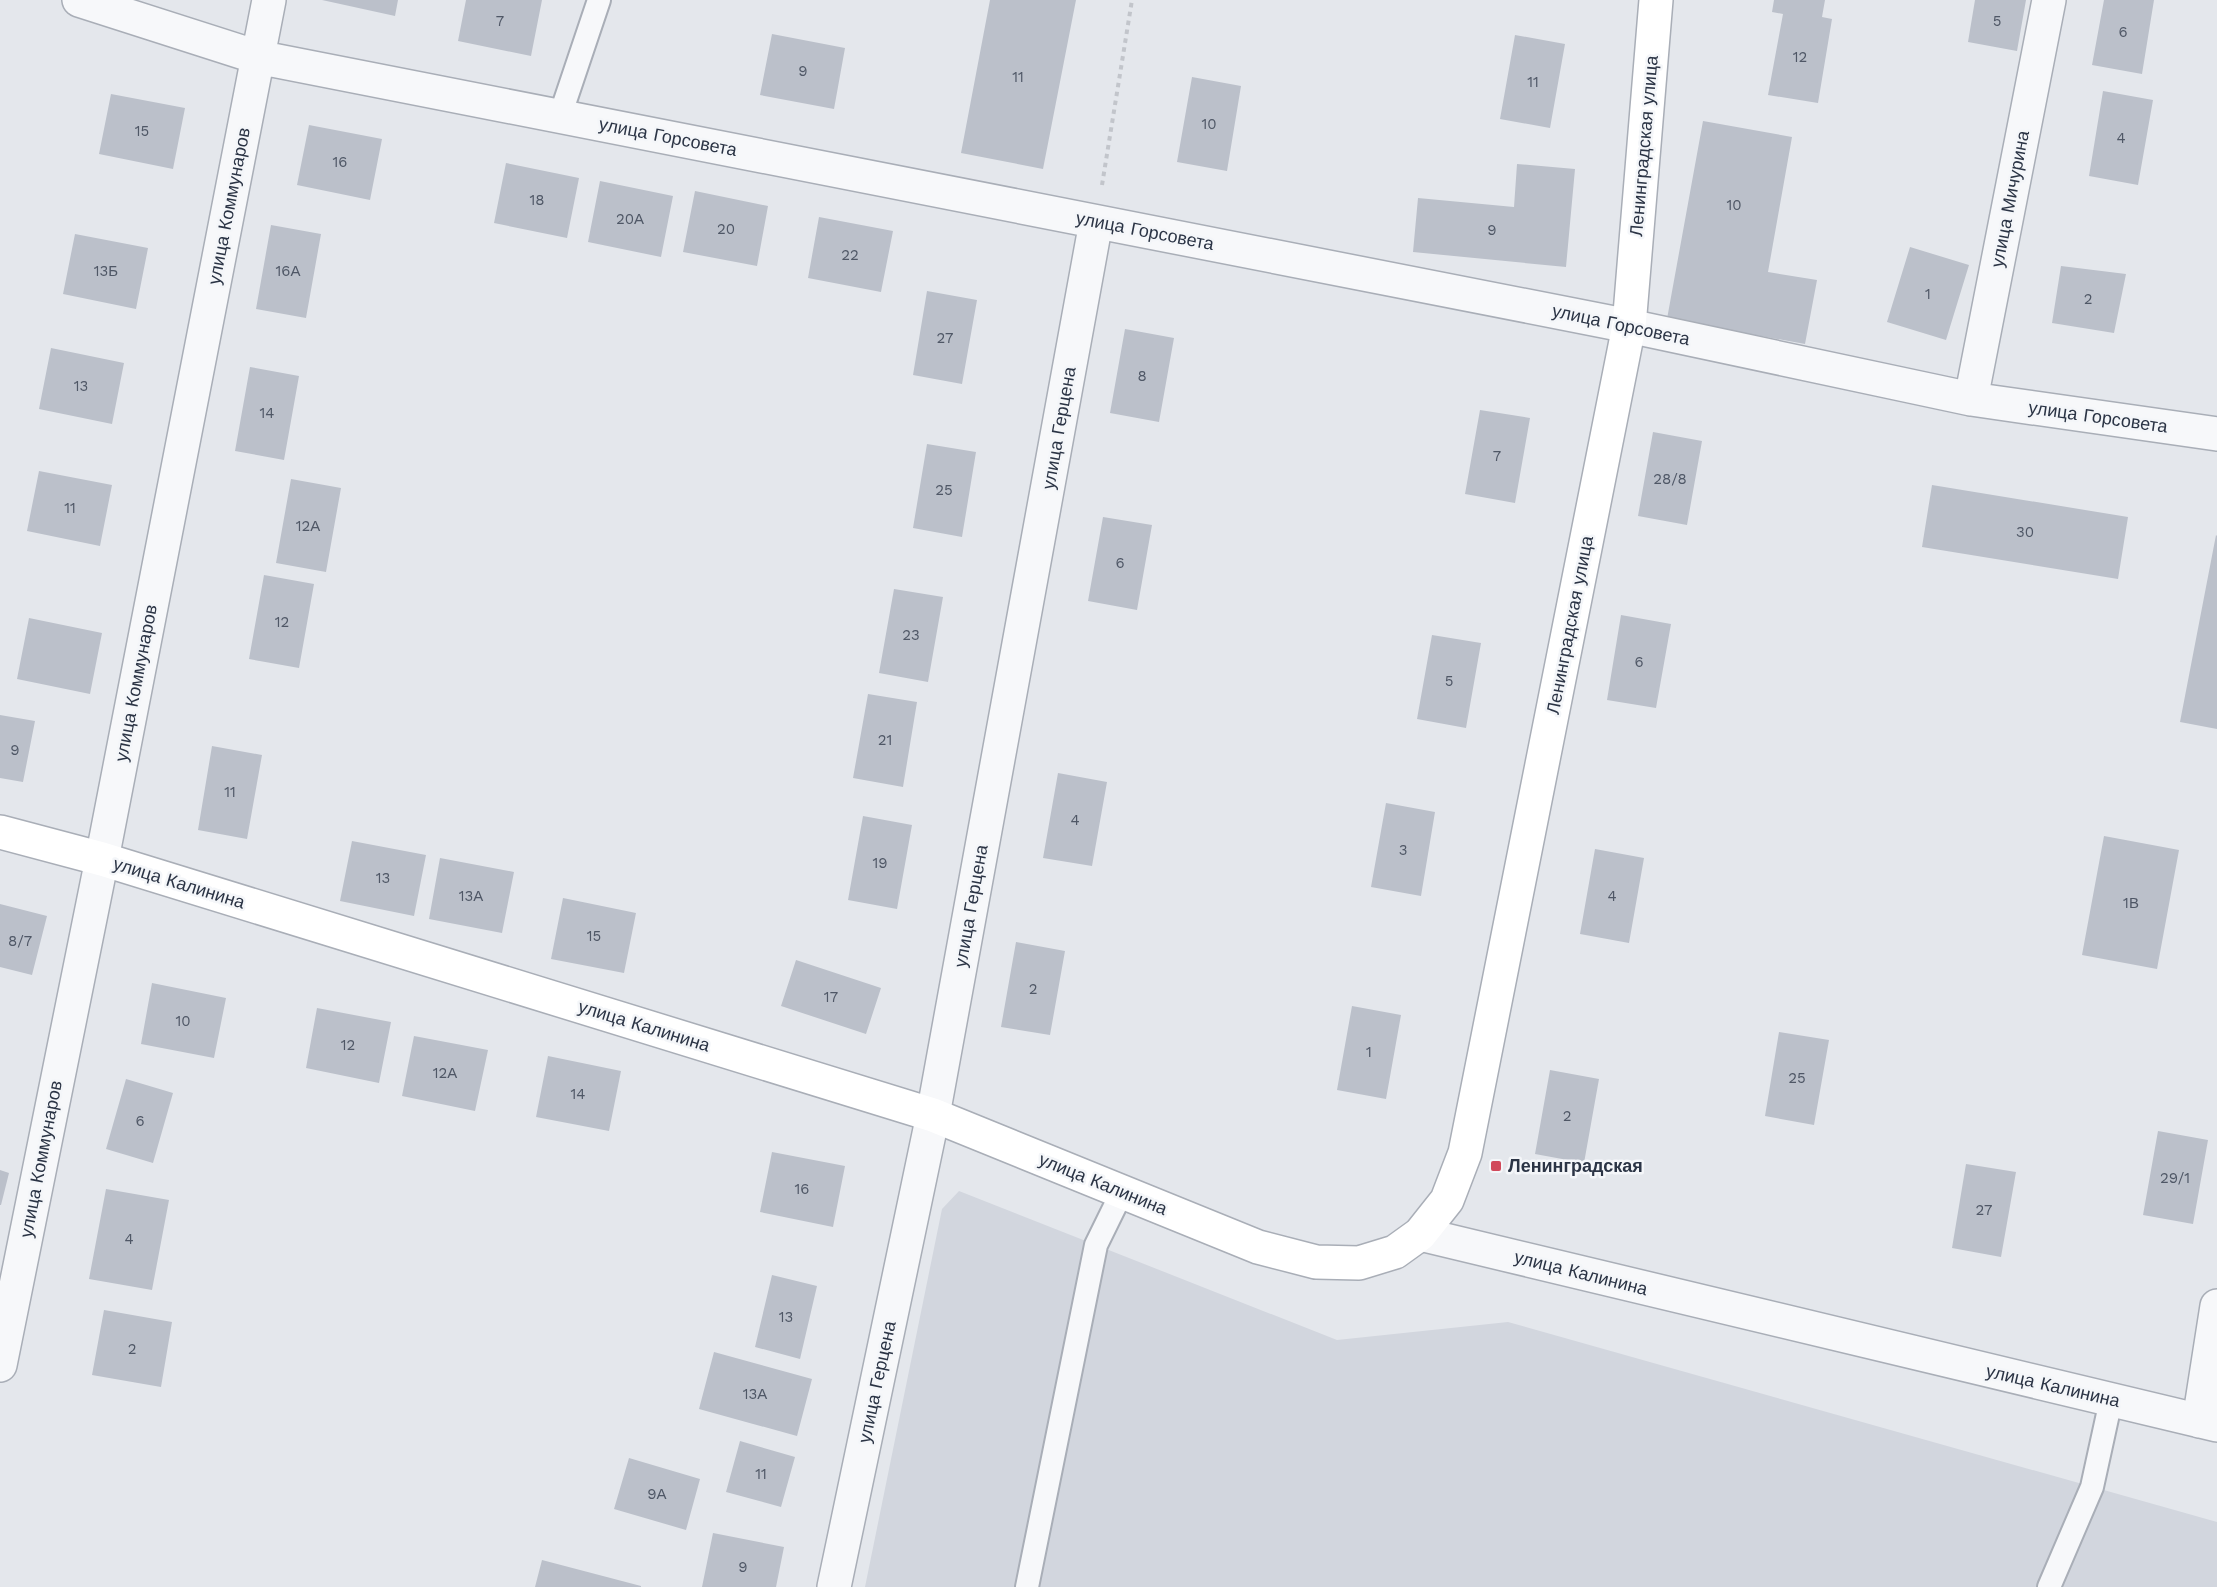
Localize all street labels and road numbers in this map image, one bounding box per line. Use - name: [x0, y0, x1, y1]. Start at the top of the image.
- street label: Ленинградская улица: [1625, 54, 1662, 237]
- street label: улица Горсовета: [597, 113, 740, 160]
- street label: улица Коммунаров: [203, 126, 254, 286]
- street label: улица Мичурина: [1986, 128, 2033, 269]
- street label: улица Горсовета: [1074, 207, 1217, 254]
- street label: улица Горсовета: [1550, 300, 1693, 350]
- street label: улица Герцена: [1037, 364, 1080, 491]
- street label: улица Горсовета: [2027, 396, 2170, 437]
- street label: Ленинградская улица: [1542, 533, 1597, 716]
- street label: улица Коммунаров: [110, 603, 161, 763]
- street label: улица Герцена: [949, 842, 992, 969]
- street label: улица Калинина: [111, 853, 248, 913]
- street label: улица Калинина: [576, 996, 713, 1056]
- street label: улица Коммунаров: [15, 1079, 66, 1239]
- street label: улица Калинина: [1036, 1148, 1171, 1219]
- street label: улица Калинина: [1512, 1246, 1651, 1299]
- street label: улица Герцена: [853, 1318, 900, 1445]
- street label: улица Калинина: [1984, 1360, 2123, 1411]

